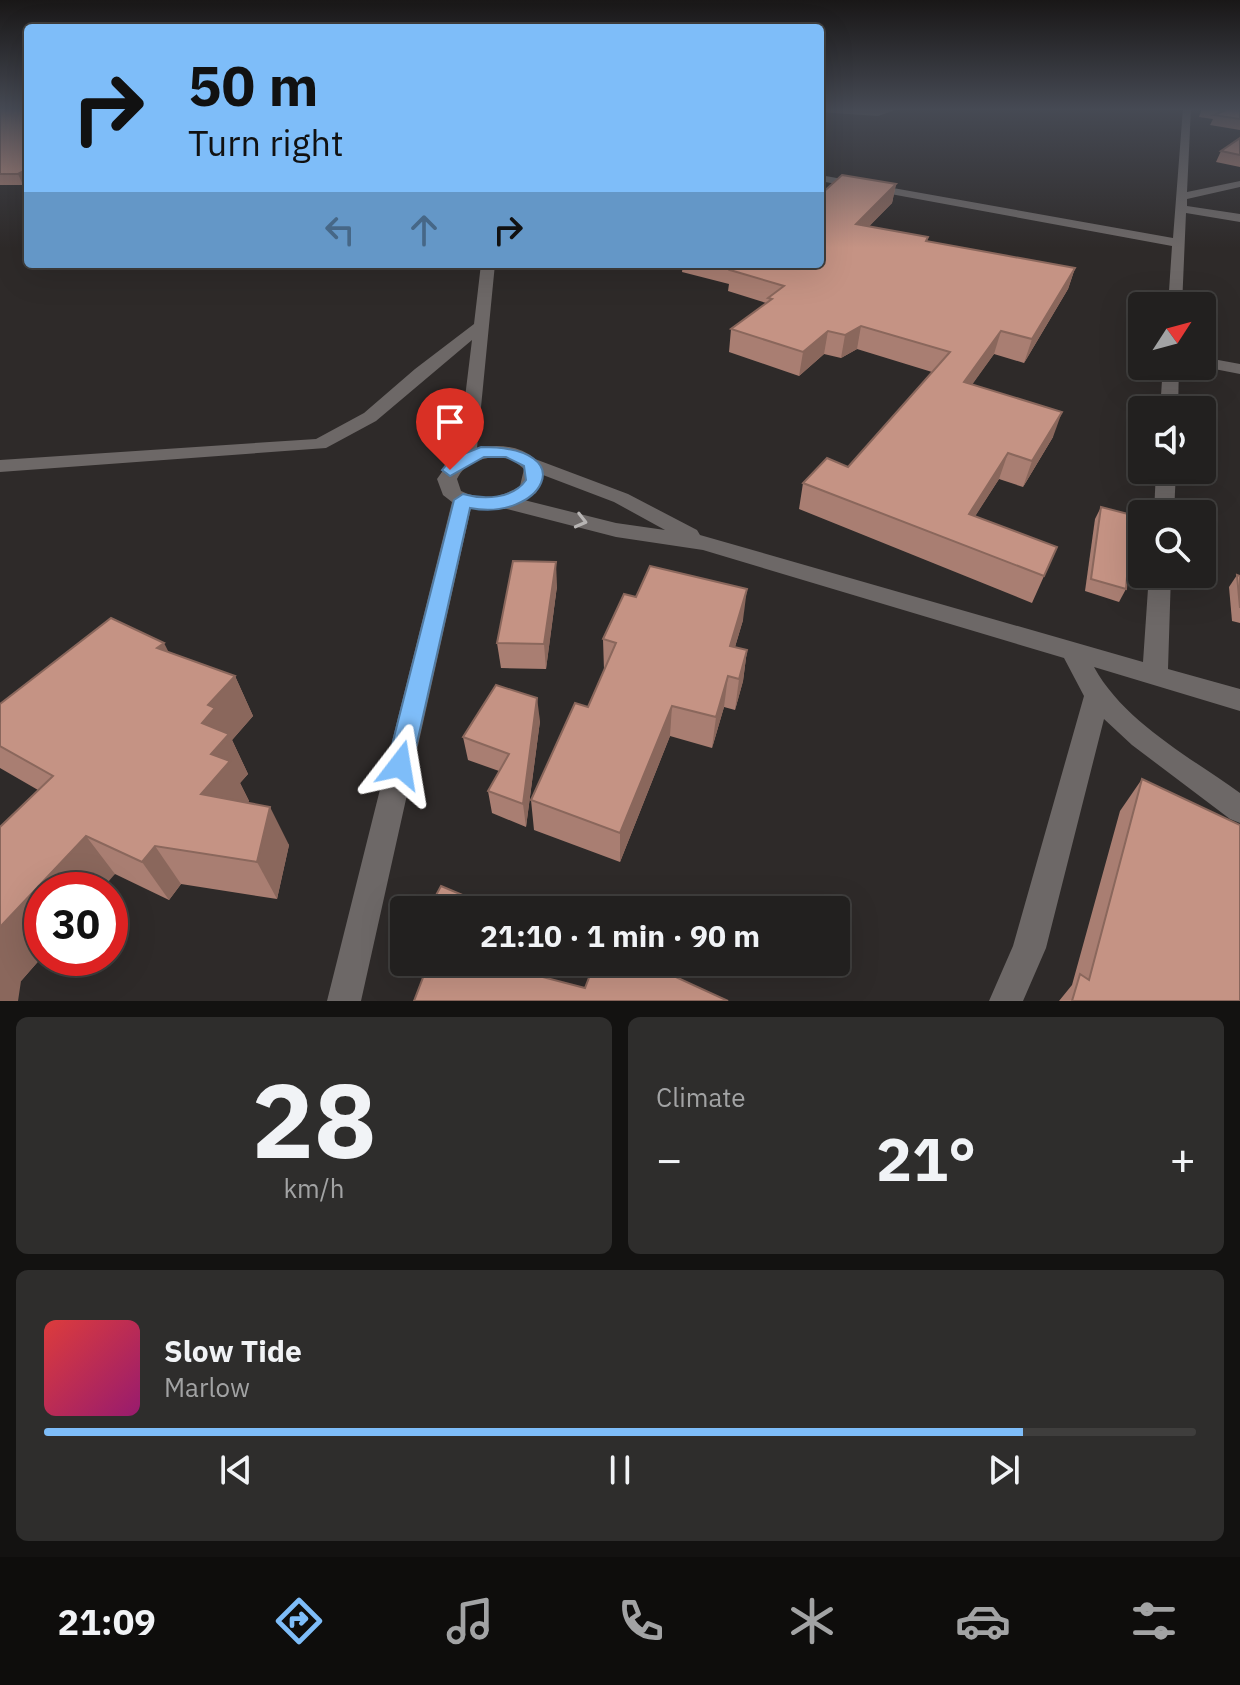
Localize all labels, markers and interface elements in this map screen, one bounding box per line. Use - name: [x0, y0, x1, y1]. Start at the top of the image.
- text: 50 m: [188, 49, 318, 121]
- icon: right: [56, 56, 160, 160]
- text: Turn right: [188, 119, 344, 166]
- icon: left: [318, 208, 362, 252]
- icon: ahead: [402, 208, 446, 252]
- icon: right: [486, 208, 530, 252]
- north arrow: [1128, 292, 1216, 380]
- map controls: [1128, 292, 1216, 588]
- pin: [416, 388, 484, 470]
- button: sound: [1128, 396, 1216, 484]
- icon: arrive: [428, 400, 472, 444]
- button: search: [1128, 500, 1216, 588]
- one-way arrow: [574, 511, 587, 528]
- position arrow: [358, 723, 442, 807]
- speed limit sign: 30: [24, 872, 128, 976]
- text: 21:10 · 1 min · 90 m: [480, 916, 760, 955]
- text: 28: [252, 1051, 376, 1187]
- text: Climate: [656, 1080, 746, 1114]
- text: 21°: [876, 1119, 976, 1198]
- text: −: [656, 1130, 682, 1187]
- text: +: [1170, 1130, 1196, 1187]
- text: km/h: [283, 1171, 345, 1205]
- text: Slow Tide: [164, 1331, 302, 1370]
- text: Marlow: [164, 1370, 250, 1404]
- icon: previous: [214, 1448, 258, 1492]
- icon: pause: [598, 1448, 642, 1492]
- icon: next: [982, 1448, 1026, 1492]
- icon: directions: [271, 1593, 327, 1649]
- icon: music: [442, 1593, 498, 1649]
- icon: phone: [613, 1593, 669, 1649]
- icon: climate: [784, 1593, 840, 1649]
- icon: car: [955, 1593, 1011, 1649]
- icon: filters: [1126, 1593, 1182, 1649]
- text: 21:09: [58, 1598, 156, 1645]

